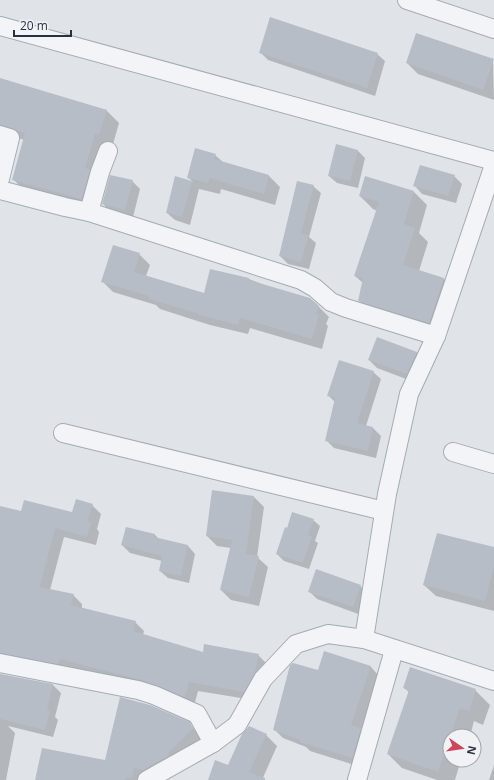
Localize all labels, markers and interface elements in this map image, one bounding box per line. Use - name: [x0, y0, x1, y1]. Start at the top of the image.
- scale bar: [14, 12, 71, 38]
- text: 20 m: [20, 17, 48, 34]
- north arrow: [442, 728, 482, 768]
- text: N: [464, 744, 481, 756]

